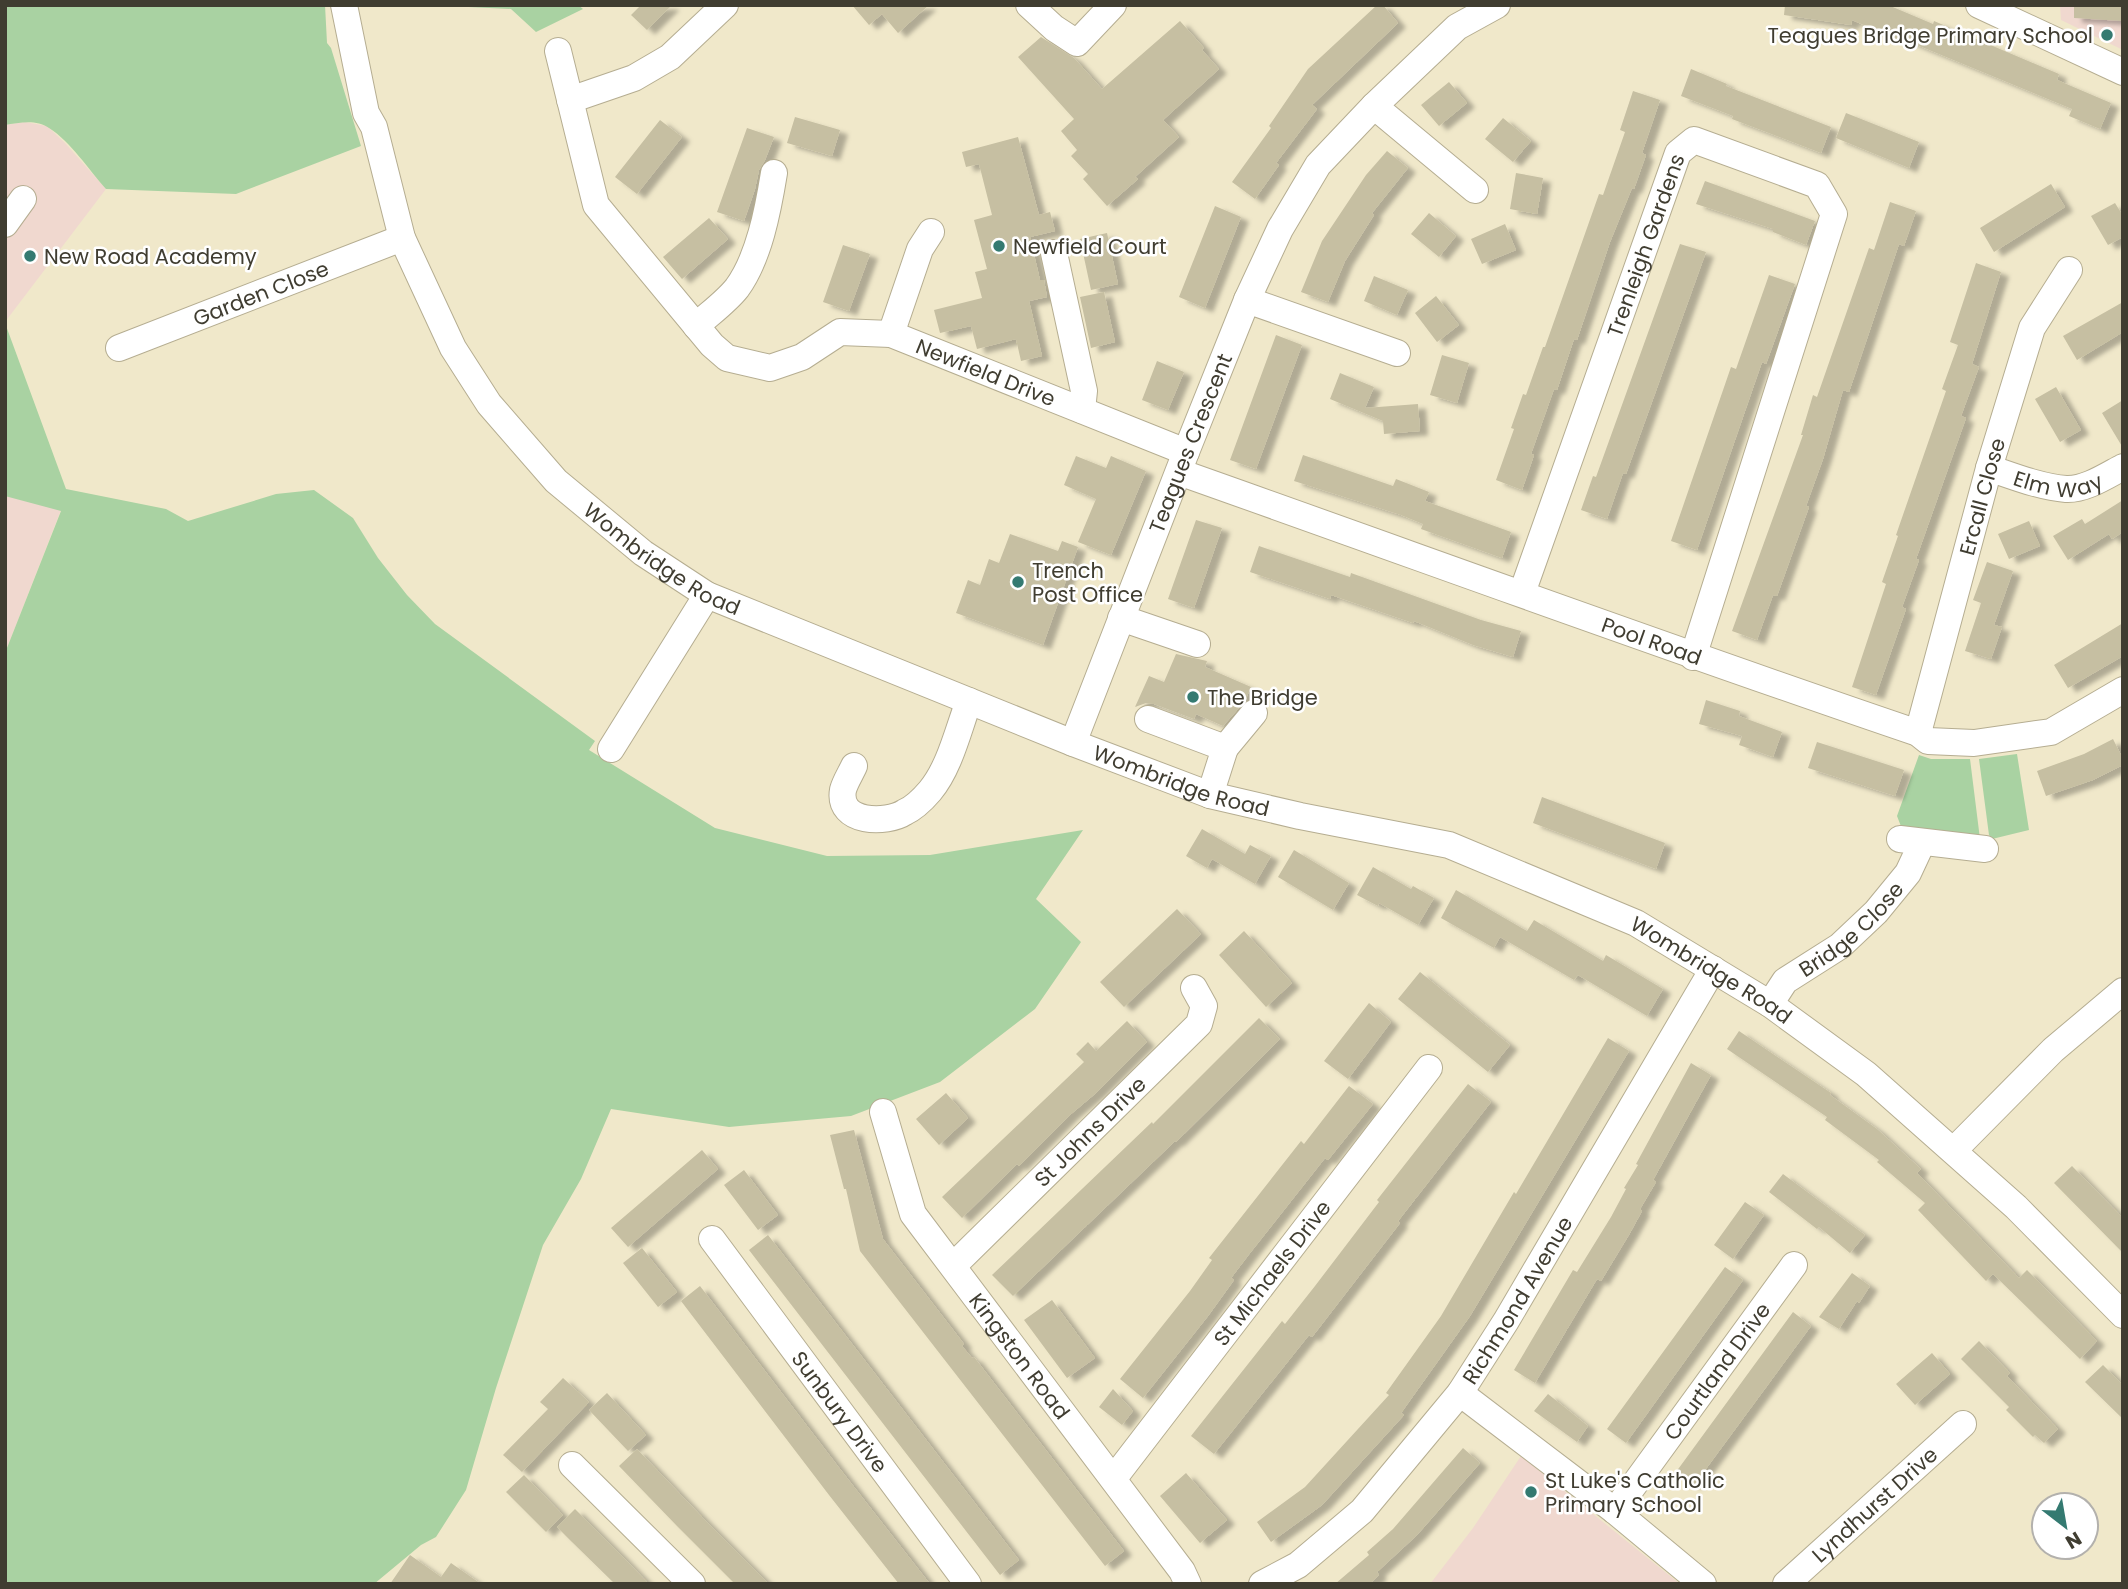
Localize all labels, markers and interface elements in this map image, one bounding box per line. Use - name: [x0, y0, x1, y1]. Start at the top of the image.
- place label: Teagues Bridge Primary School: [1768, 21, 2093, 50]
- marker: Teagues Bridge Primary School: [2099, 27, 2115, 43]
- street label: Trenleigh Gardens: [1599, 150, 1691, 341]
- place label: Newfield Court: [1013, 232, 1167, 261]
- marker: Newfield Court: [991, 238, 1007, 254]
- place label: New Road Academy: [44, 242, 257, 271]
- marker: New Road Academy: [22, 248, 38, 264]
- street label: Garden Close: [189, 253, 333, 332]
- street label: Newfield Drive: [912, 331, 1060, 413]
- street label: Teagues Crescent: [1142, 349, 1239, 537]
- street label: Ercall Close: [1952, 434, 2012, 558]
- street label: Elm Way: [2010, 463, 2107, 504]
- street label: Wombridge Road: [578, 495, 745, 622]
- place label: Trench Post Office: [1032, 556, 1143, 609]
- marker: Trench Post Office: [1010, 574, 1026, 590]
- street label: Pool Road: [1598, 609, 1706, 672]
- place label: The Bridge: [1207, 683, 1318, 712]
- marker: The Bridge: [1185, 689, 1201, 705]
- street label: Wombridge Road: [1089, 738, 1272, 823]
- street label: Bridge Close: [1793, 875, 1910, 983]
- street label: Wombridge Road: [1625, 909, 1798, 1030]
- street label: St Johns Drive: [1028, 1070, 1152, 1193]
- street label: St Michaels Drive: [1206, 1194, 1337, 1352]
- street label: Richmond Avenue: [1455, 1211, 1579, 1389]
- street label: Kingston Road: [963, 1287, 1077, 1425]
- street label: Courtland Drive: [1657, 1296, 1777, 1446]
- street label: Sunbury Drive: [785, 1345, 895, 1478]
- street label: Lyndhurst Drive: [1805, 1440, 1943, 1569]
- place label: St Luke's Catholic Primary School: [1545, 1466, 1725, 1519]
- marker: St Luke's Catholic Primary School: [1523, 1484, 1539, 1500]
- north arrow: [2030, 1491, 2100, 1561]
- text: N: [2060, 1525, 2087, 1555]

